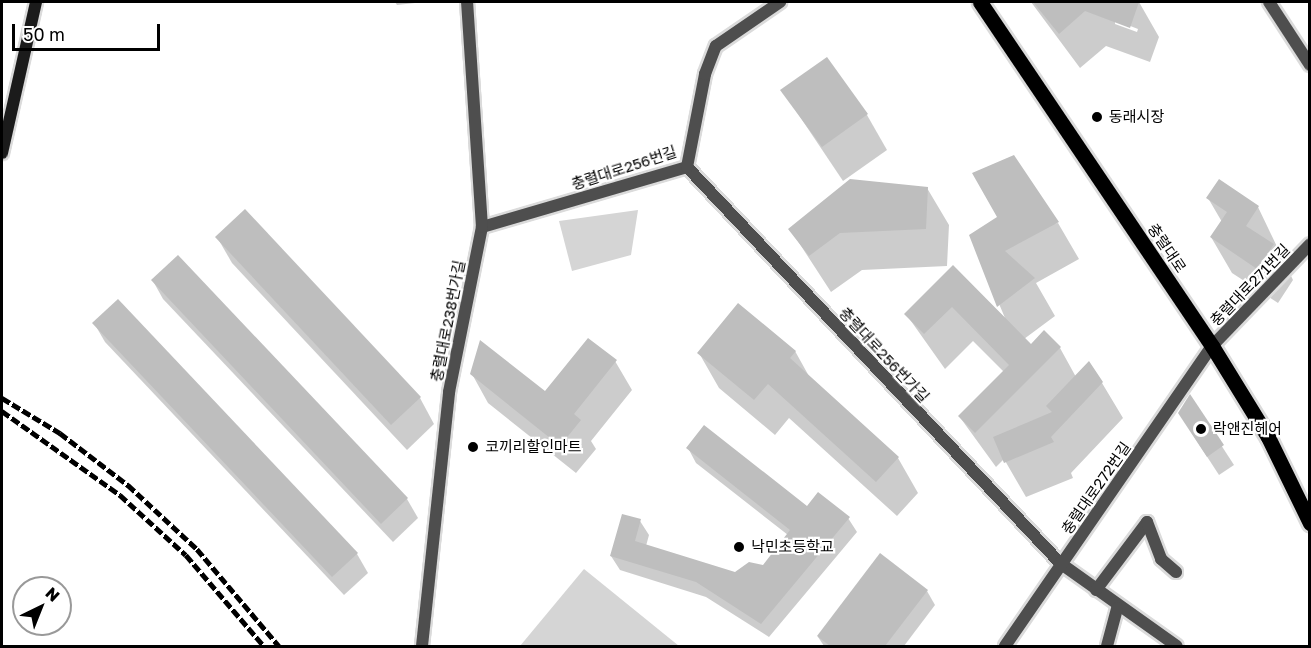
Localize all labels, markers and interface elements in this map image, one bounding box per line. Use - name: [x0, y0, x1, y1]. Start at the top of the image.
- scale bar: [15, 12, 164, 50]
- text: 50 m: [23, 23, 65, 45]
- place label: 동래시장: [1109, 108, 1164, 126]
- marker: 동래시장: [1090, 110, 1104, 124]
- street label: 충렬대로256번길: [569, 143, 679, 193]
- street label: 충렬대로: [1144, 220, 1190, 276]
- street label: 충렬대로271번길: [1206, 240, 1294, 330]
- street label: 충렬대로238번가길: [427, 259, 469, 383]
- street label: 충렬대로256번가길: [835, 304, 933, 406]
- place label: 락앤진헤어: [1213, 420, 1282, 438]
- marker: 락앤진헤어: [1194, 422, 1208, 436]
- place label: 코끼리할인마트: [485, 438, 582, 456]
- street label: 충렬대로272번길: [1058, 439, 1134, 537]
- marker: 코끼리할인마트: [466, 440, 480, 454]
- place label: 낙민초등학교: [751, 538, 834, 556]
- marker: 낙민초등학교: [732, 540, 746, 554]
- north arrow: [12, 576, 72, 636]
- text: N: [42, 583, 64, 606]

